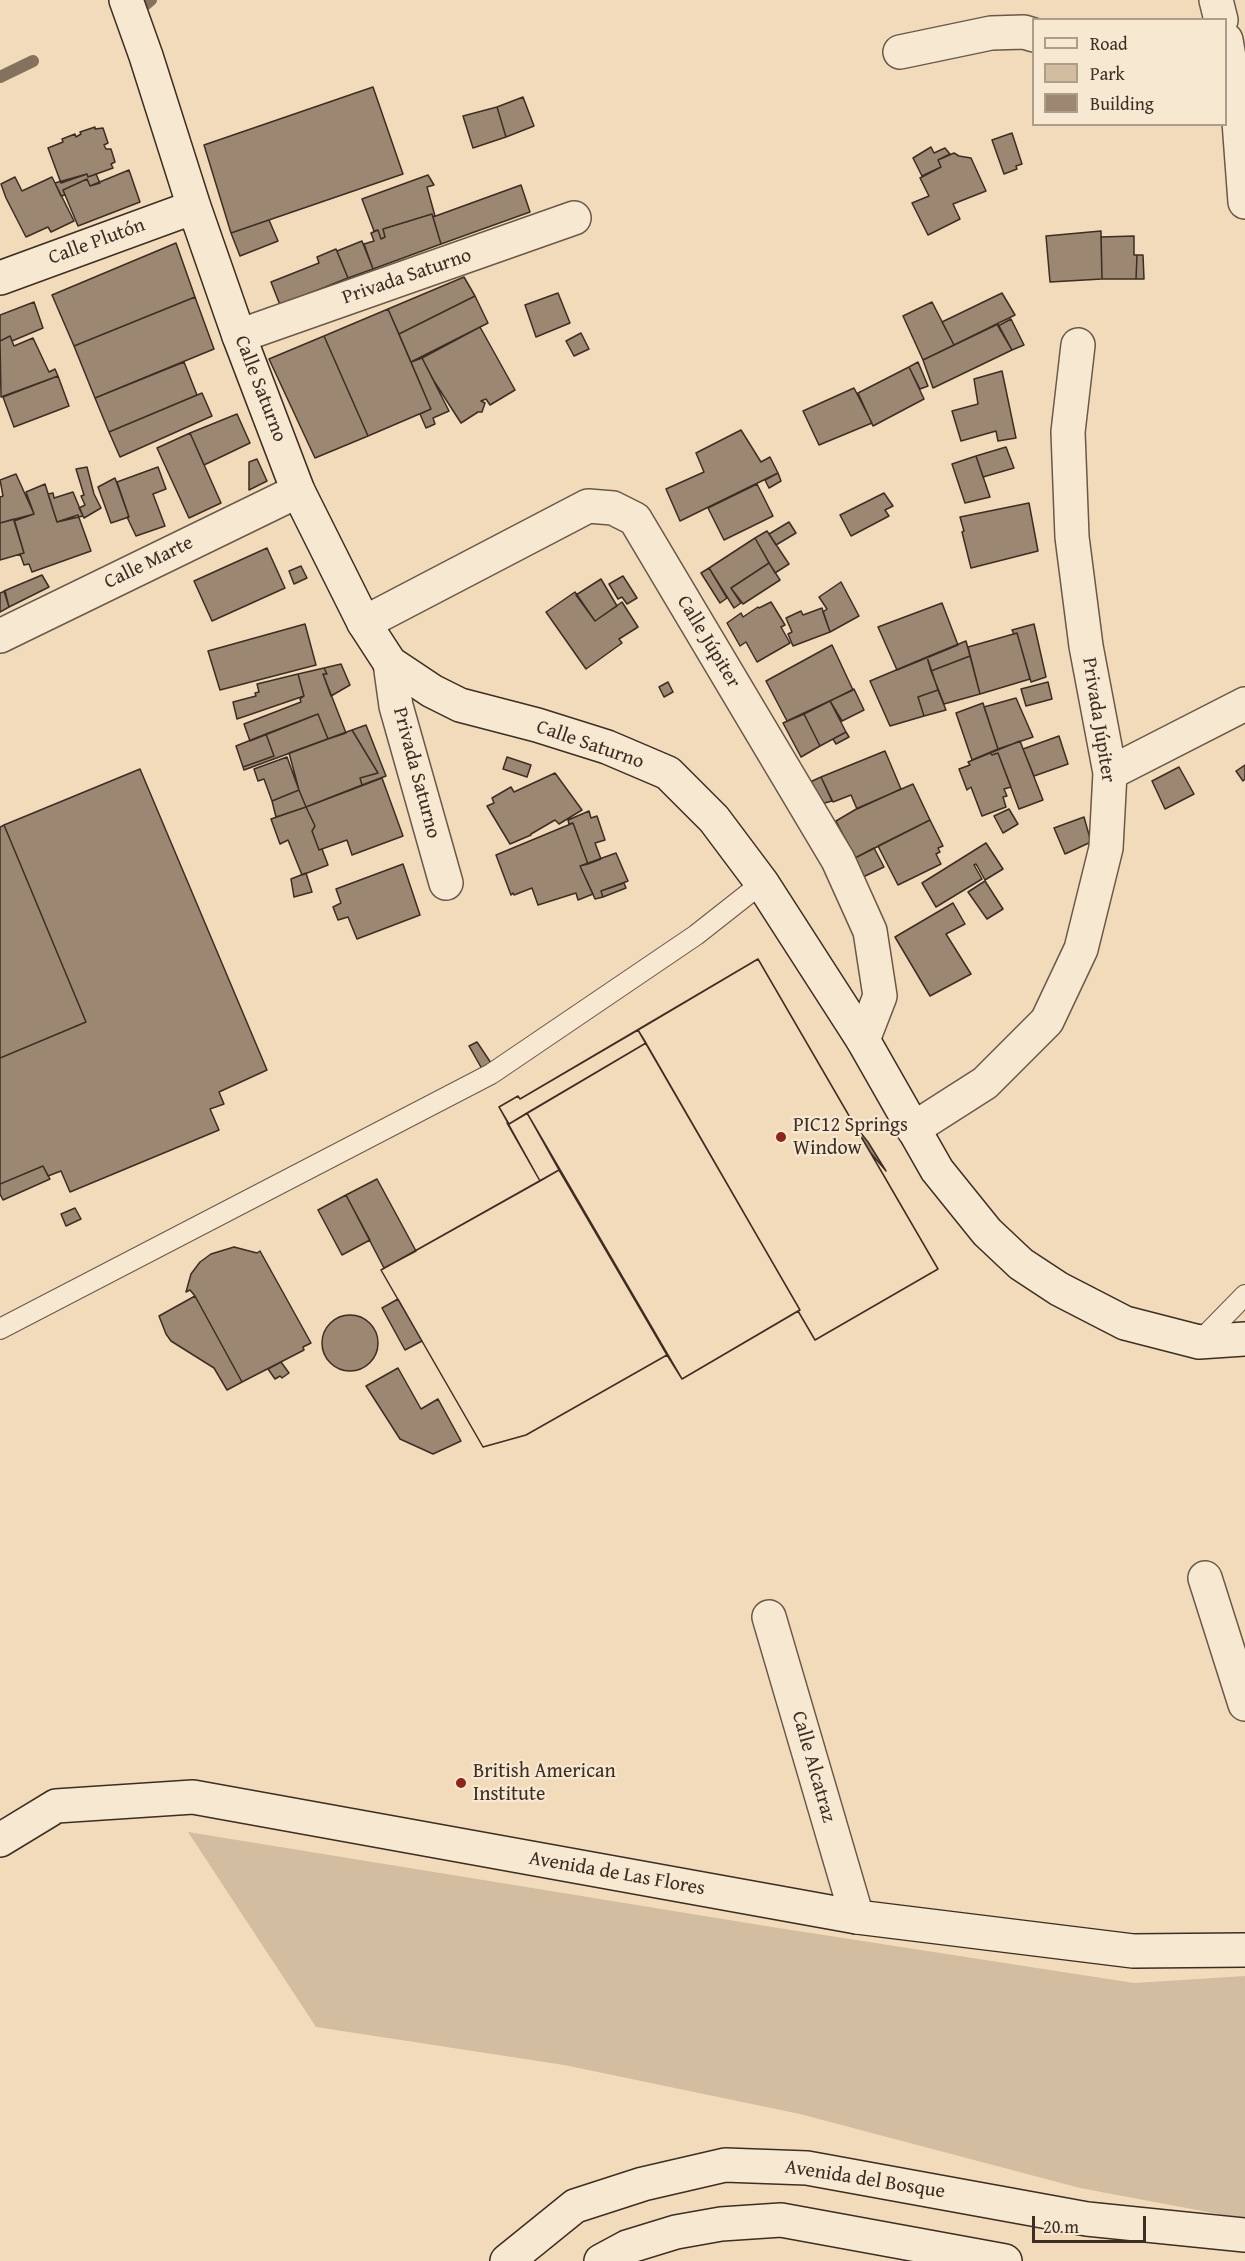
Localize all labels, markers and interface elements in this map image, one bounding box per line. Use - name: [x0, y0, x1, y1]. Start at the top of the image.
- legend: [1032, 18, 1227, 126]
- text: Road: [1090, 30, 1128, 57]
- text: Park: [1090, 60, 1125, 87]
- text: Building: [1090, 90, 1154, 117]
- street label: Calle Plutón: [45, 213, 149, 271]
- street label: Privada Saturno: [339, 244, 475, 310]
- street label: Calle Saturno: [229, 332, 291, 446]
- street label: Calle Marte: [101, 531, 197, 595]
- street label: Calle Júpiter: [671, 591, 745, 693]
- street label: Privada Júpiter: [1076, 656, 1120, 784]
- street label: Privada Saturno: [387, 705, 445, 841]
- street label: Calle Saturno: [533, 715, 647, 775]
- place label: PIC12 Springs Window: [793, 1114, 908, 1161]
- marker: PIC12 Springs Window: [774, 1130, 788, 1144]
- street label: Calle Alcatraz: [786, 1709, 840, 1825]
- place label: British American Institute: [473, 1760, 616, 1807]
- marker: British American Institute: [454, 1776, 468, 1790]
- street label: Avenida de Las Flores: [527, 1847, 707, 1901]
- street label: Avenida del Bosque: [783, 2156, 947, 2204]
- scale bar: [1035, 2204, 1149, 2242]
- text: 20 m: [1043, 2213, 1079, 2240]

